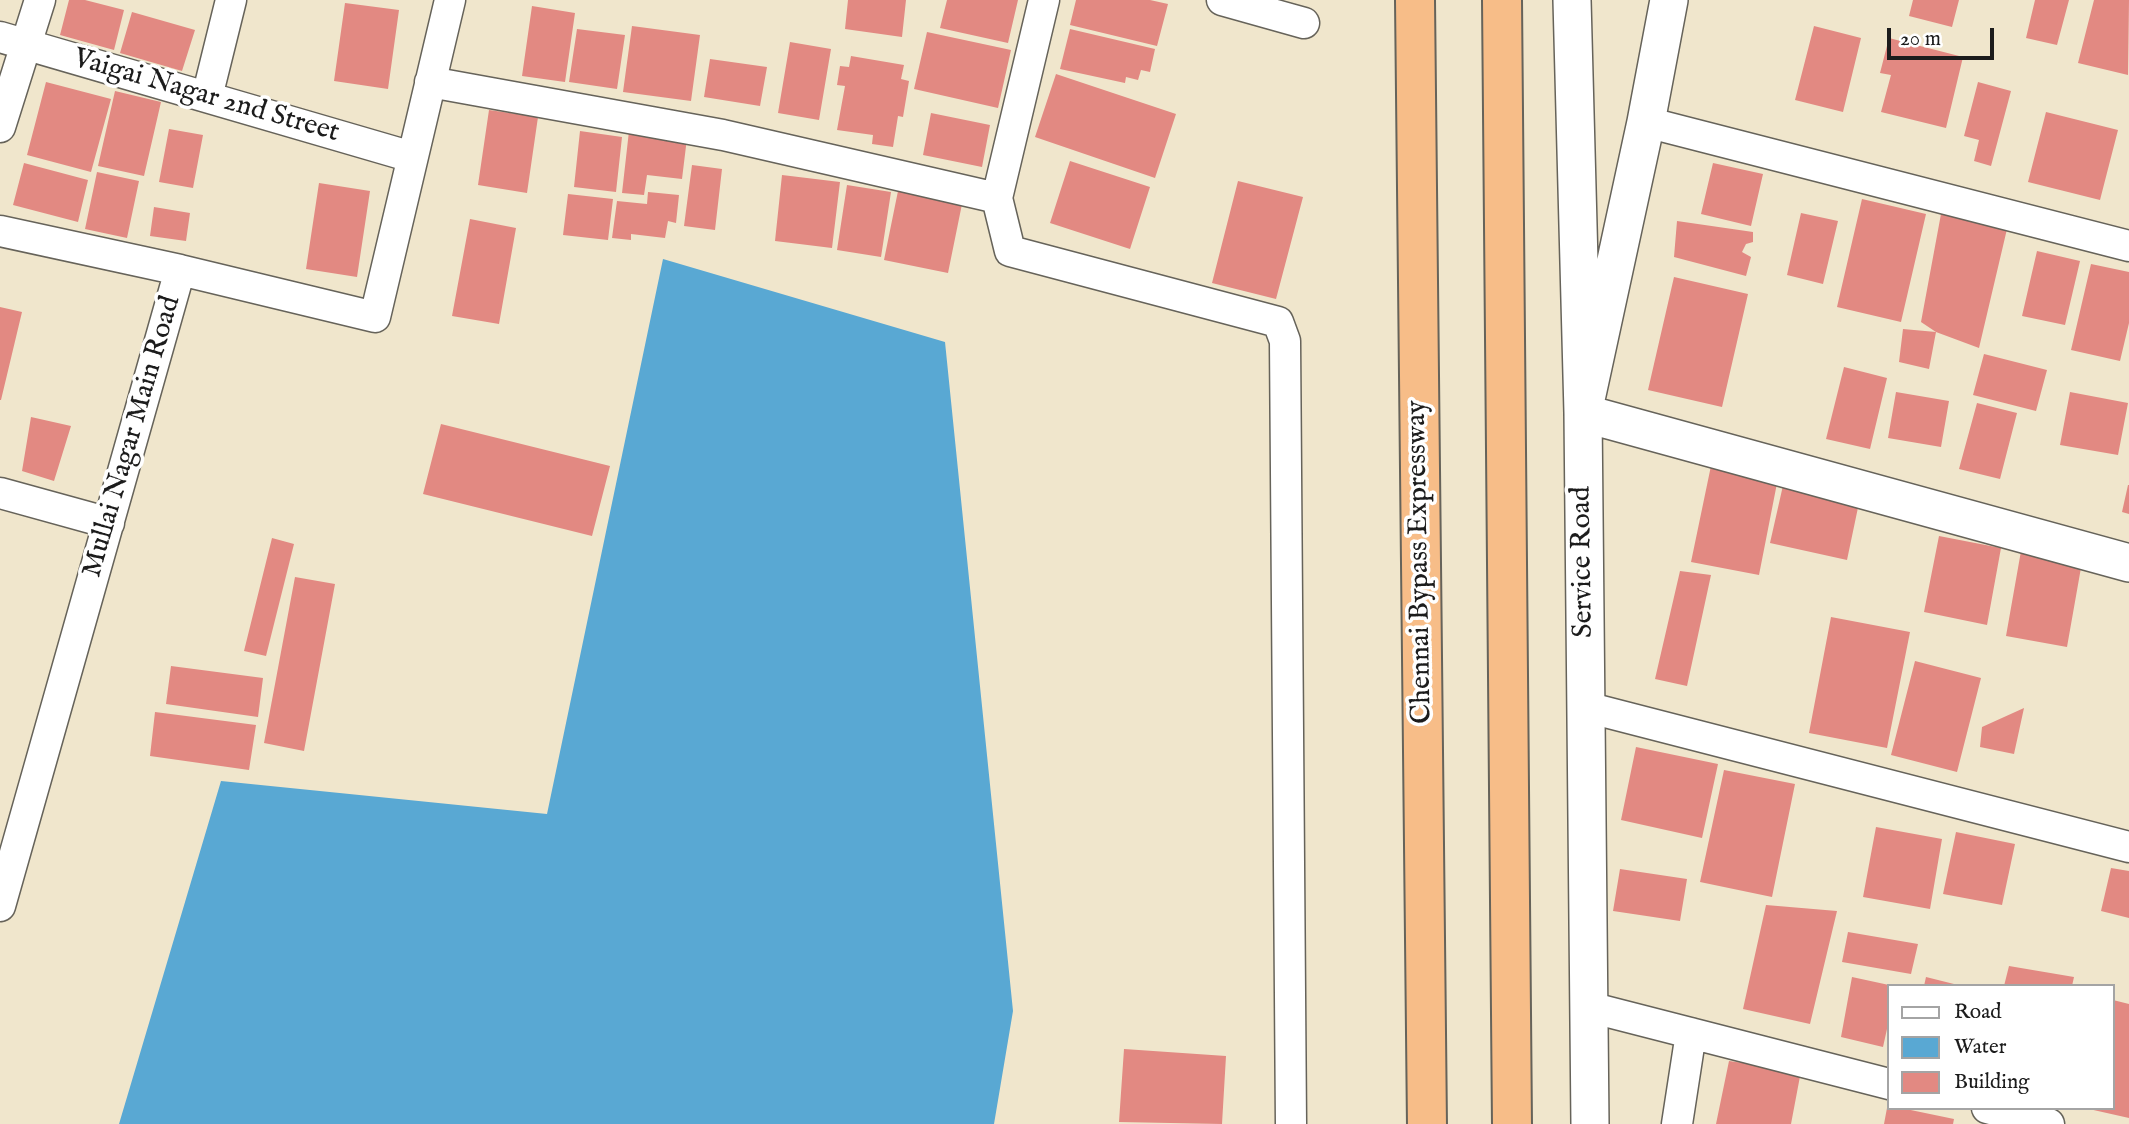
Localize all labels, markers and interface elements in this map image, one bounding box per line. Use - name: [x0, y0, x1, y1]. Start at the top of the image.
- scale bar: [1891, 14, 1998, 58]
- text: 20 m: [1900, 26, 1941, 53]
- street label: Vaigai Nagar 2nd Street: [69, 43, 343, 151]
- street label: Mullai Nagar Main Road: [77, 292, 189, 582]
- street label: Chennai Bypass Expressway: [1401, 400, 1441, 724]
- street label: Service Road: [1566, 486, 1602, 638]
- legend: [1888, 984, 2115, 1110]
- text: Road: [1954, 999, 2001, 1026]
- text: Water: [1954, 1034, 2006, 1061]
- text: Building: [1954, 1069, 2029, 1096]

